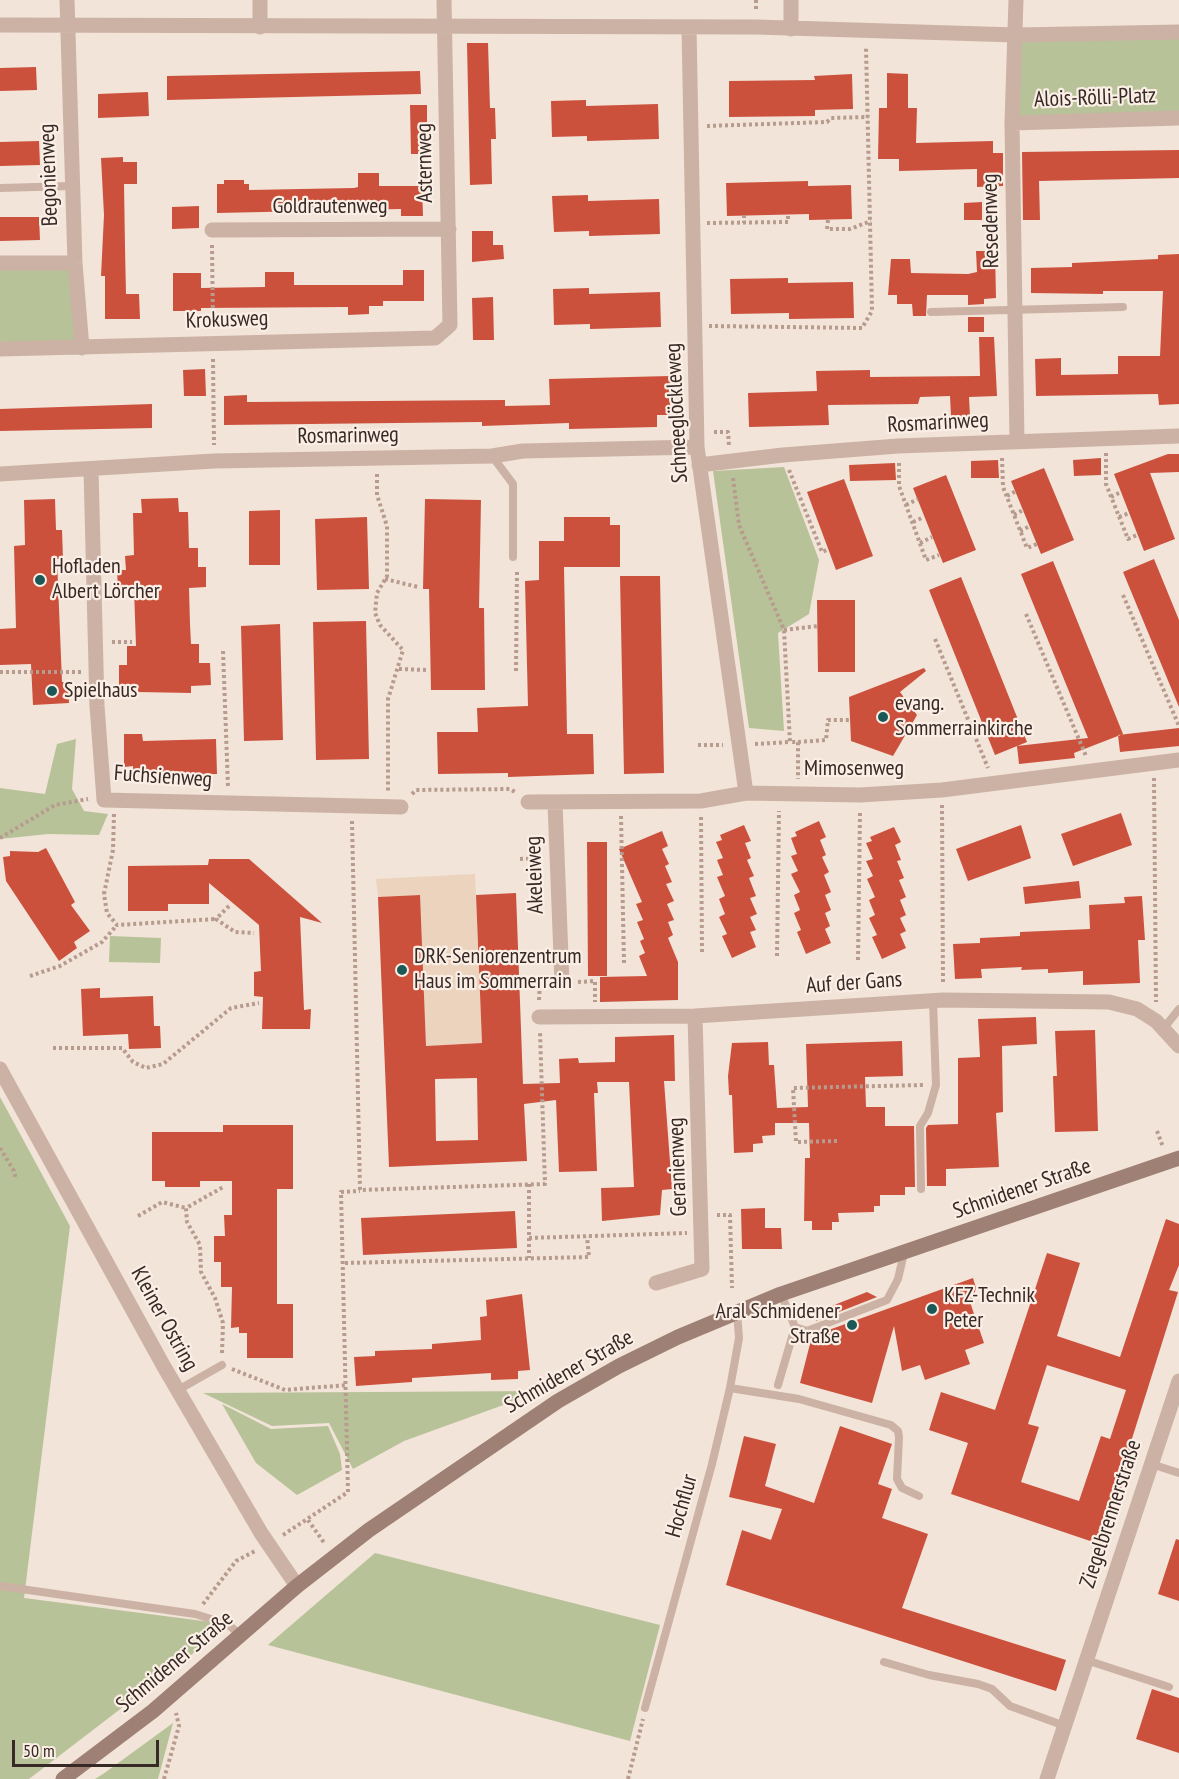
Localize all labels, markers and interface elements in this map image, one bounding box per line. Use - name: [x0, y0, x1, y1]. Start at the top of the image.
- street label: Alois-Rölli-Platz: [1034, 83, 1156, 113]
- street label: Begonienweg: [34, 123, 64, 227]
- street label: Asternweg: [411, 123, 439, 203]
- street label: Resedenweg: [977, 173, 1005, 269]
- street label: Goldrautenweg: [272, 194, 388, 220]
- street label: Krokusweg: [185, 305, 269, 335]
- street label: Schneeglöckleweg: [660, 342, 694, 484]
- street label: Rosmarinweg: [887, 407, 989, 439]
- street label: Rosmarinweg: [297, 422, 399, 450]
- place label: Hofladen Albert Lörcher: [52, 554, 160, 606]
- marker: Hofladen Albert Lörcher: [33, 573, 47, 587]
- place label: Spielhaus: [64, 678, 137, 704]
- marker: Spielhaus: [45, 684, 59, 698]
- place label: evang. Sommerrainkirche: [895, 691, 1033, 742]
- marker: evang. Sommerrainkirche: [876, 710, 890, 724]
- street label: Mimosenweg: [804, 756, 904, 782]
- street label: Fuchsienweg: [113, 760, 213, 794]
- street label: Akeleiweg: [520, 836, 550, 914]
- place label: DRK-Seniorenzentrum Haus im Sommerrain: [414, 944, 582, 996]
- marker: DRK-Seniorenzentrum Haus im Sommerrain: [395, 963, 409, 977]
- street label: Auf der Gans: [805, 966, 903, 1000]
- street label: Geranienweg: [663, 1117, 693, 1217]
- street label: Schmidener Straße: [950, 1153, 1094, 1225]
- street label: Kleiner Ostring: [125, 1262, 203, 1376]
- place label: KFZ-Technik Peter: [944, 1283, 1035, 1334]
- place label: Aral Schmidener Straße: [716, 1299, 840, 1350]
- marker: KFZ-Technik Peter: [925, 1302, 939, 1316]
- marker: Aral Schmidener Straße: [845, 1318, 859, 1332]
- street label: Schmidener Straße: [500, 1325, 638, 1419]
- street label: Ziegelbrennerstraße: [1075, 1437, 1147, 1591]
- street label: Hochflur: [660, 1471, 704, 1541]
- street label: Schmidener Straße: [111, 1606, 239, 1718]
- scale bar: [15, 1728, 162, 1766]
- text: 50 m: [23, 1739, 55, 1762]

